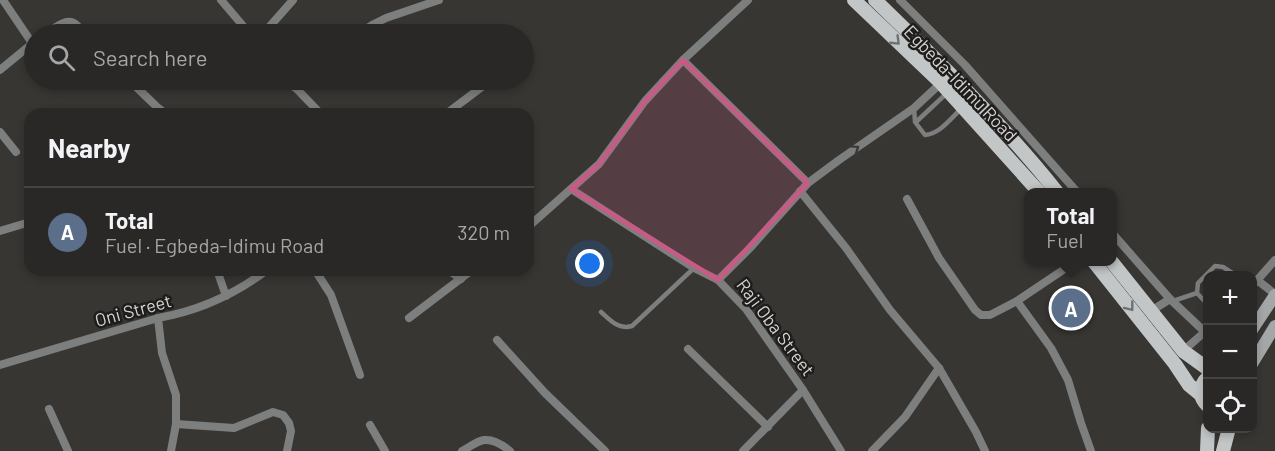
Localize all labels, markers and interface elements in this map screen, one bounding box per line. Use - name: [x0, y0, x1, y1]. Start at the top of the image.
- street label: Egbeda-Idimu Road: [900, 20, 1022, 146]
- search box: [24, 24, 534, 90]
- one-way arrow: [889, 34, 899, 45]
- icon: search: [45, 41, 78, 74]
- text: Search here: [93, 44, 207, 70]
- text: Nearby: [48, 132, 130, 163]
- one-way arrow: [848, 145, 859, 156]
- popup: [1024, 188, 1117, 266]
- text: Total: [1046, 202, 1095, 228]
- text: Total: [105, 207, 153, 233]
- text: A: [61, 220, 74, 244]
- text: 320 m: [457, 220, 510, 244]
- text: Fuel: [1046, 228, 1083, 252]
- text: Fuel · Egbeda-Idimu Road: [105, 233, 324, 257]
- your location: [575, 249, 604, 278]
- map controls: [1203, 271, 1257, 433]
- button: +: [1203, 271, 1257, 325]
- street label: Raji Oba Street: [732, 274, 820, 380]
- pin: A: [1052, 286, 1090, 330]
- street label: Oni Street: [92, 289, 174, 331]
- one-way arrow: [1122, 301, 1133, 312]
- button: −: [1203, 325, 1257, 379]
- button: locate: [1203, 379, 1257, 433]

